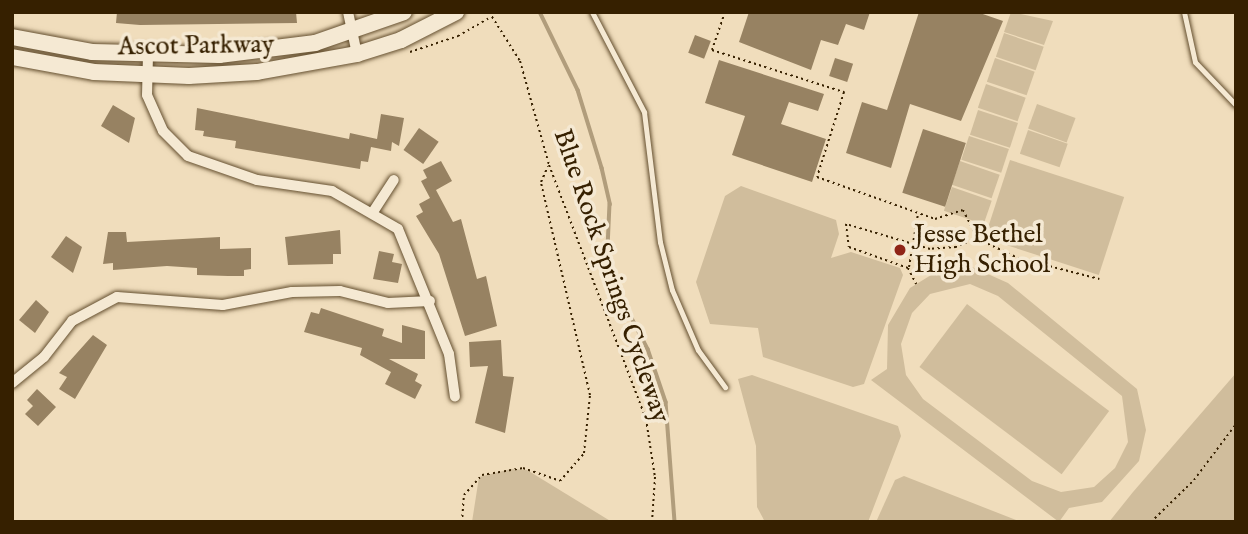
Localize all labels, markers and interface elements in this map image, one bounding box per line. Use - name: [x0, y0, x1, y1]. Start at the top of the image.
- street label: Ascot Parkway: [117, 29, 275, 63]
- street label: Blue Rock Springs Cycleway: [546, 125, 676, 427]
- place label: Jesse Bethel High School: [914, 219, 1050, 280]
- marker: Jesse Bethel High School: [892, 242, 908, 258]

